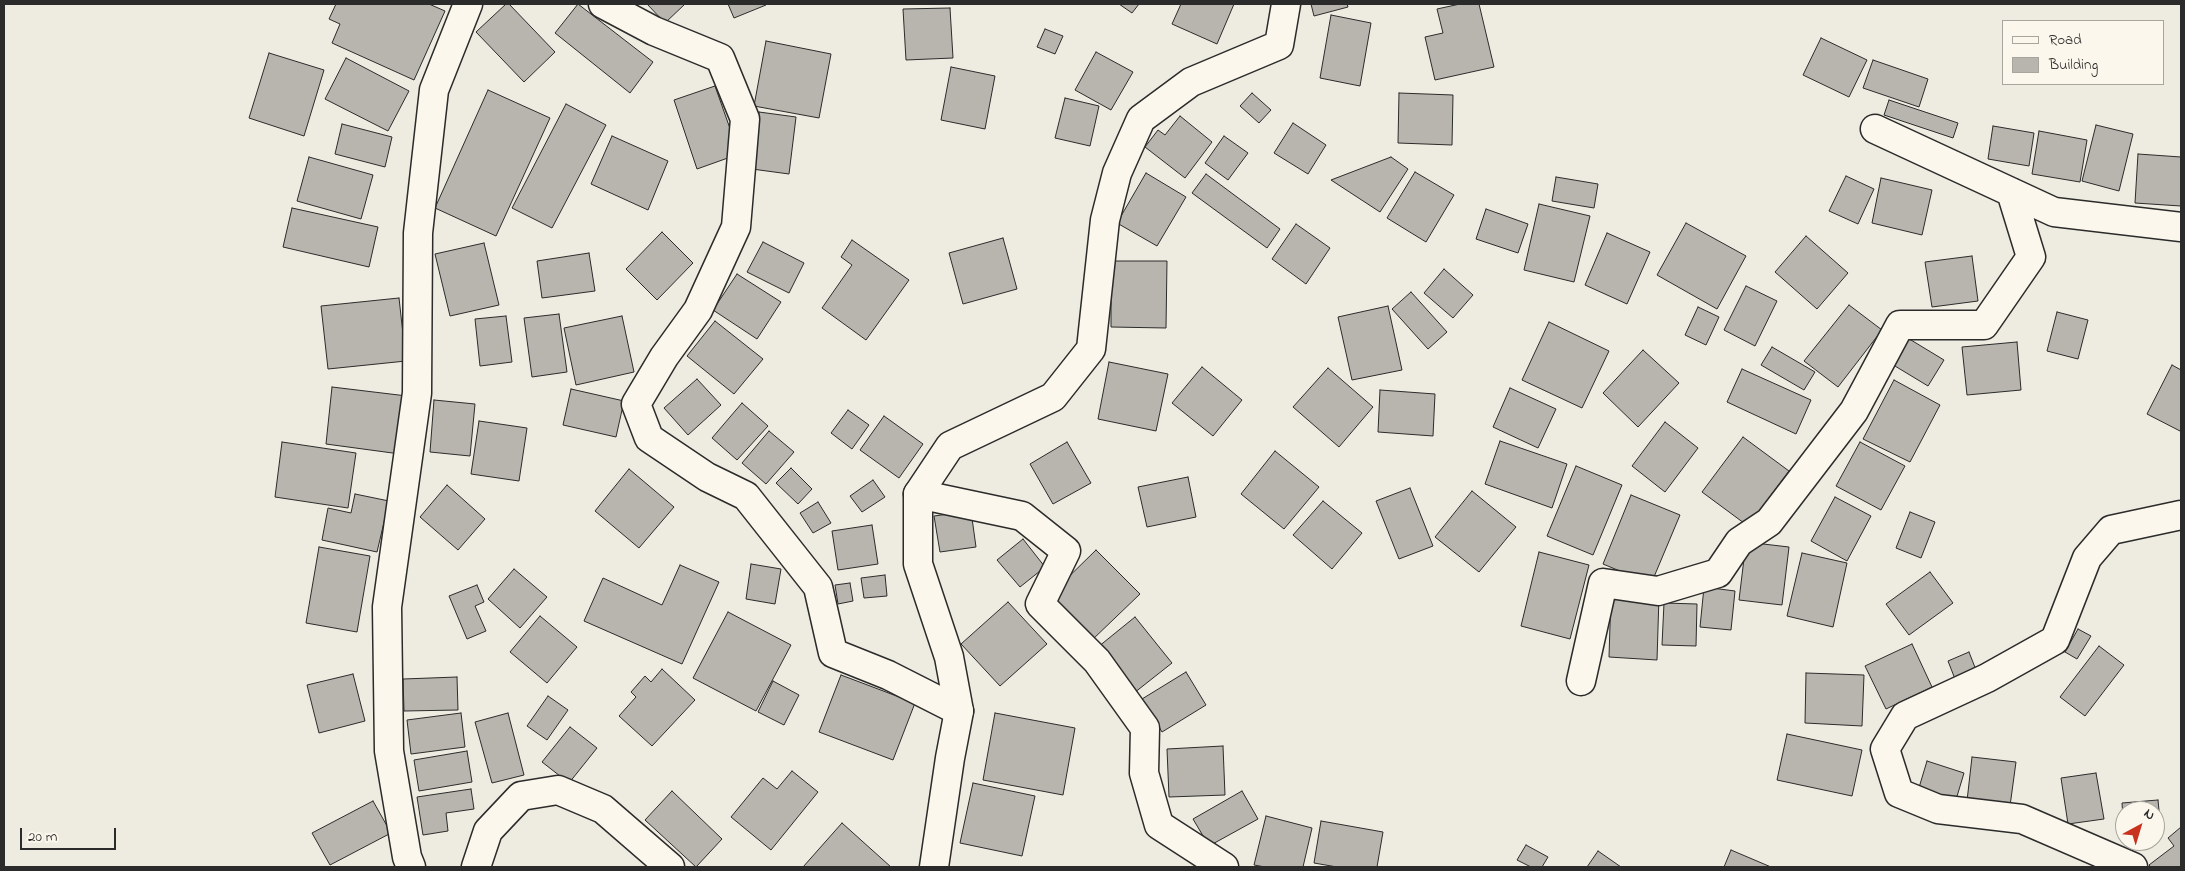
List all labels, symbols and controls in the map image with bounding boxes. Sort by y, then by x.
legend [2002,20,2165,85]
text: Road [2049,29,2082,51]
text: Building [2049,54,2098,76]
north arrow [2115,801,2165,851]
text: N [2139,804,2159,826]
scale bar [22,818,119,850]
text: 20 m [28,826,57,848]

